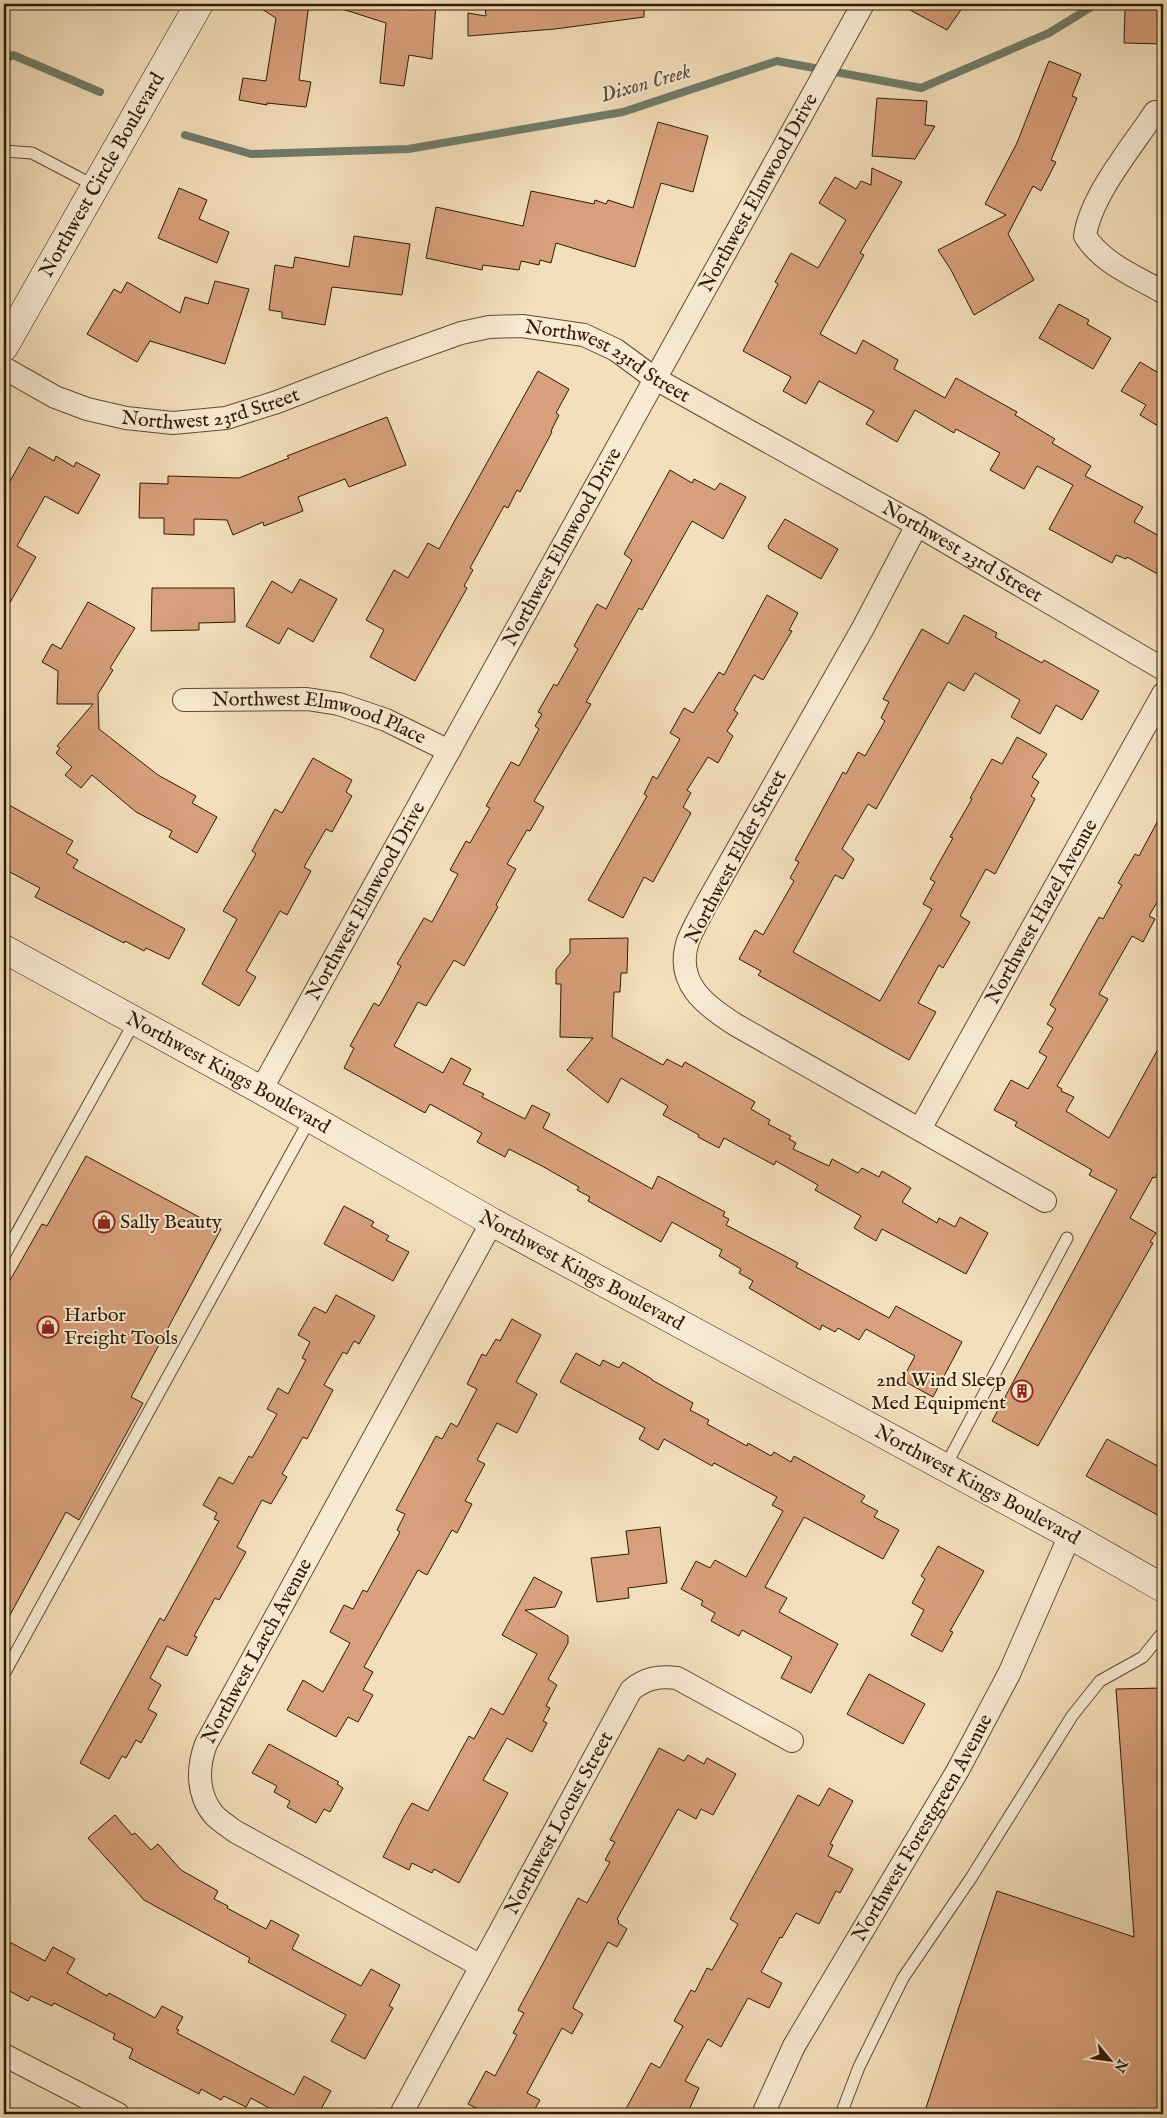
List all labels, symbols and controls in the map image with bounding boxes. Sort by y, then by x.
water label: Dixon Creek [598,58,695,110]
street label: Northwest Circle Boulevard [34,68,170,282]
street label: Northwest Elmwood Drive [693,89,824,296]
street label: Northwest 23rd Street [523,314,695,408]
street label: Northwest 23rd Street [120,382,303,436]
street label: Northwest Elmwood Drive [497,443,627,651]
street label: Northwest 23rd Street [877,495,1047,608]
street label: Northwest Elmwood Place [212,686,430,750]
street label: Northwest Elder Street [680,766,792,948]
street label: Northwest Elmwood Drive [301,797,431,1005]
street label: Northwest Hazel Avenue [980,815,1103,1008]
street label: Northwest Kings Boulevard [122,1006,335,1140]
street label: Northwest Kings Boulevard [474,1205,689,1336]
shop icon: Sally Beauty [92,1210,116,1234]
place label: Sally Beauty [120,1210,222,1235]
place label: Harbor Freight Tools [64,1303,178,1351]
shop icon: Harbor Freight Tools [36,1315,60,1339]
place label: 2nd Wind Sleep Med Equipment [871,1368,1006,1416]
building icon: 2nd Wind Sleep Med Equipment [1010,1379,1034,1403]
street label: Northwest Kings Boulevard [870,1419,1085,1551]
street label: Northwest Larch Avenue [196,1554,318,1748]
street label: Northwest Forestgreen Avenue [846,1710,998,1946]
street label: Northwest Locust Street [499,1727,619,1919]
north arrow [1084,2036,1134,2086]
text: N [1110,2055,1132,2075]

